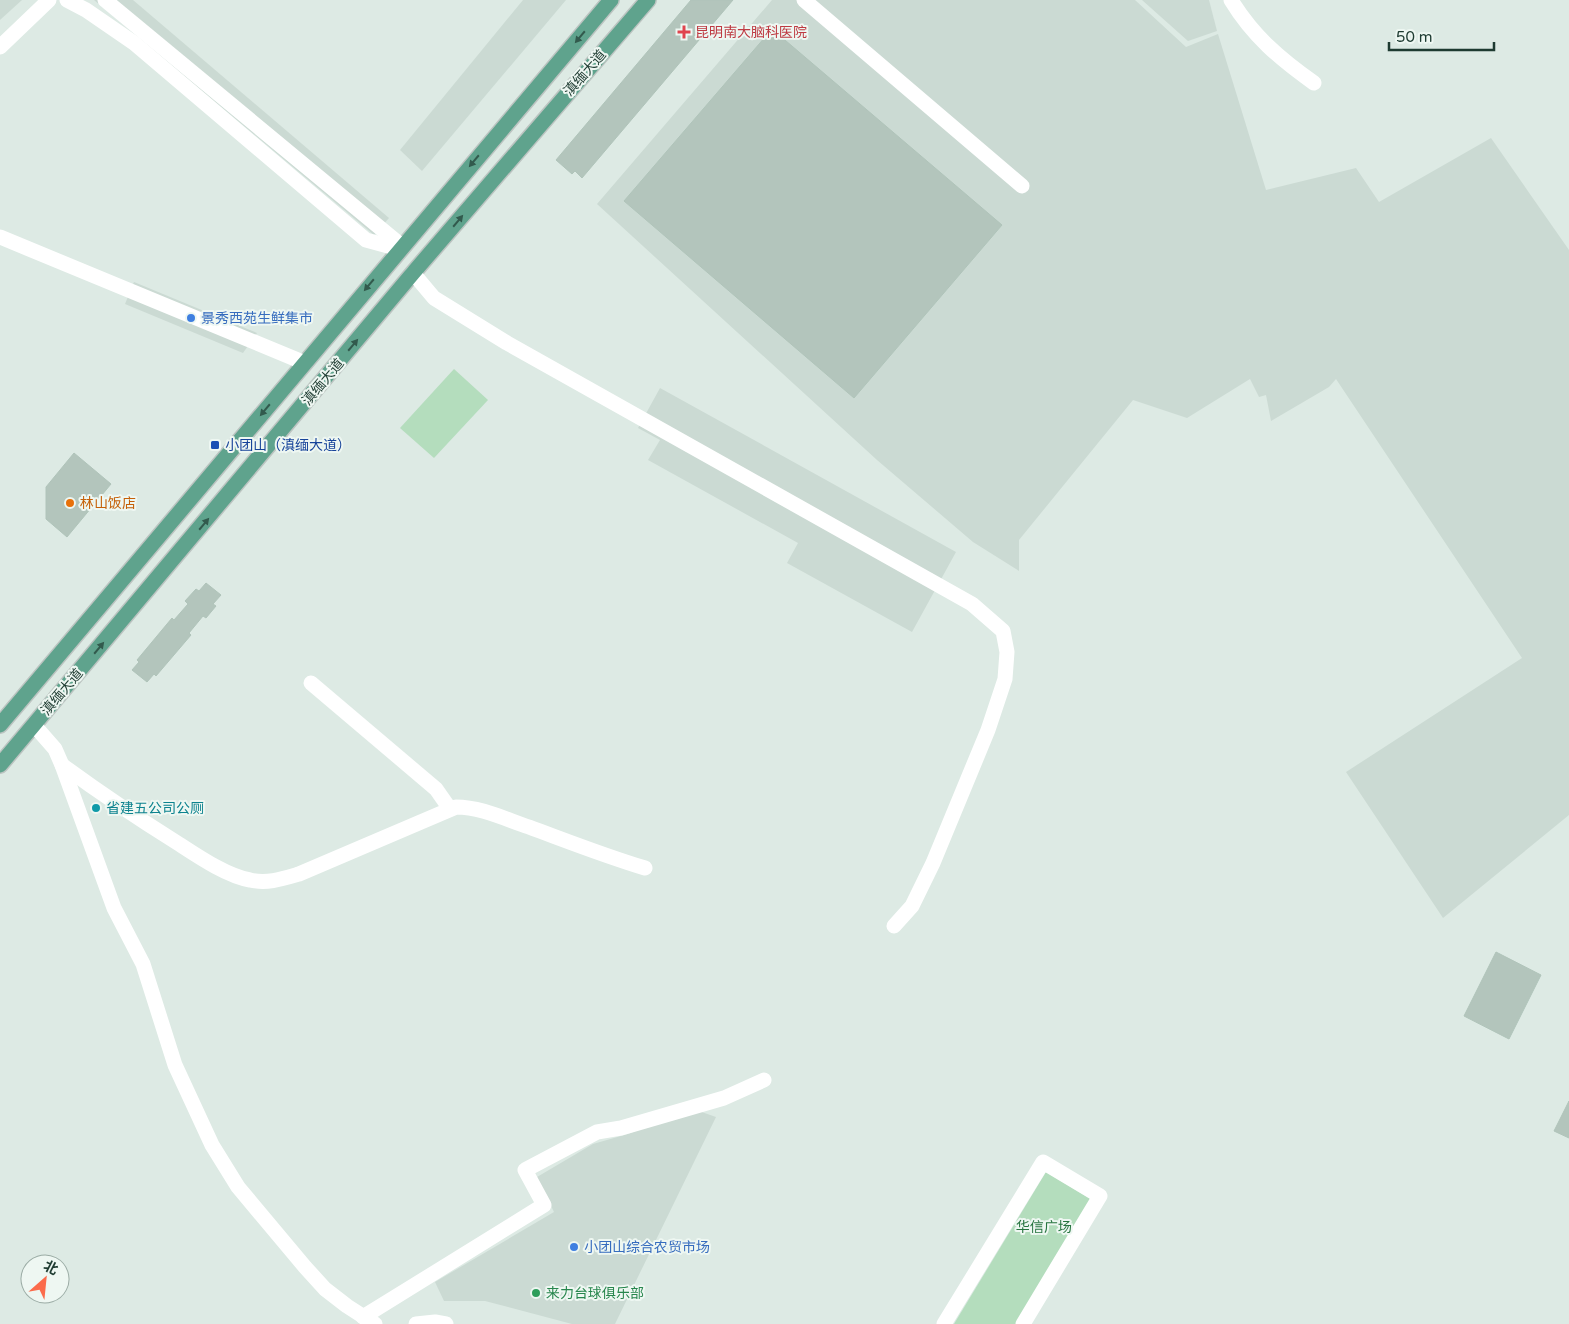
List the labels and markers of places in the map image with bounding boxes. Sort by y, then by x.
place label: 昆明南大脑科医院 [695,24,807,41]
marker: 昆明南大脑科医院 [677,25,691,39]
place label: 景秀西苑生鲜集市 [201,310,313,327]
marker: 景秀西苑生鲜集市 [185,312,197,324]
place label: 小团山（滇缅大道） [225,437,351,454]
marker: 小团山（滇缅大道） [209,439,221,451]
place label: 林山饭店 [80,495,136,512]
marker: 林山饭店 [64,497,76,509]
place label: 省建五公司公厕 [106,800,204,817]
marker: 省建五公司公厕 [90,802,102,814]
place label: 小团山综合农贸市场 [584,1239,710,1256]
marker: 小团山综合农贸市场 [568,1241,580,1253]
place label: 来力台球俱乐部 [546,1285,644,1302]
marker: 来力台球俱乐部 [530,1287,542,1299]

